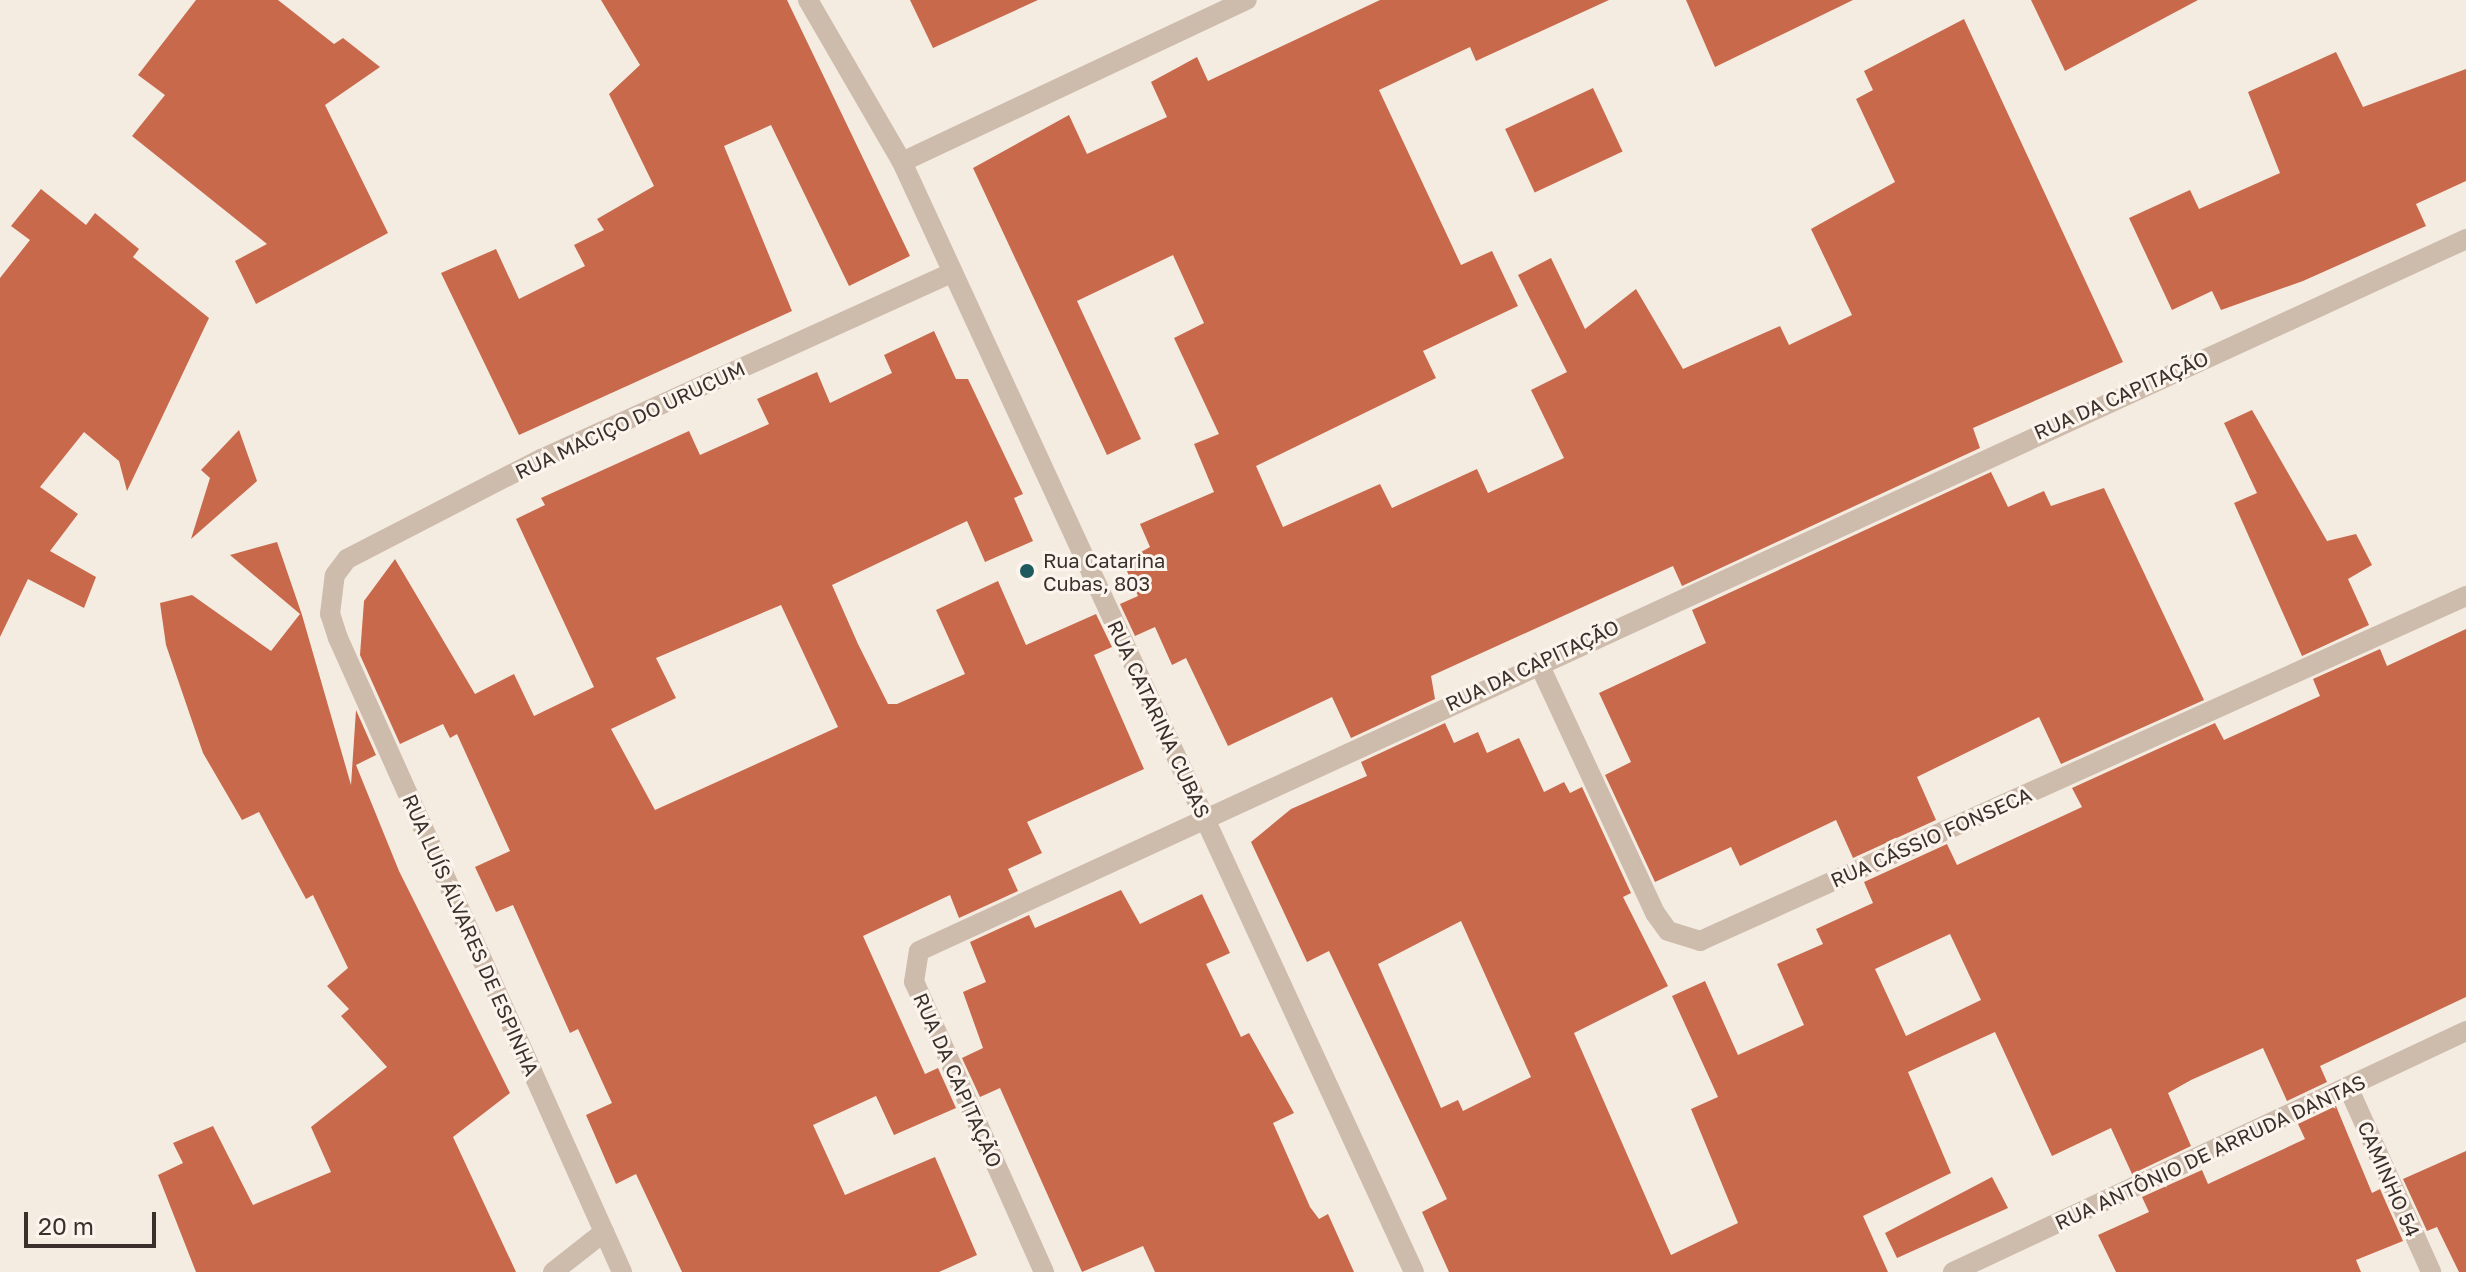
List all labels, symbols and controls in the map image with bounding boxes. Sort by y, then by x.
street label: RUA DA CAPITAÇÃO [2030,346,2212,444]
street label: RUA MACIÇO DO URUCUM [511,356,749,484]
place label: Rua Catarina Cubas, 803 [1043,548,1165,595]
marker: Rua Catarina Cubas, 803 [1018,562,1036,580]
street label: RUA DA CAPITAÇÃO [1441,614,1623,716]
street label: RUA CATARINA CUBAS [1103,616,1215,822]
street label: RUA CÁSSIO FONSECA [1827,782,2035,892]
street label: RUA LUÍS ÁLVARES DE ESPINHA [398,790,544,1080]
street label: RUA DA CAPITAÇÃO [909,989,1007,1171]
street label: RUA ANTÔNIO DE ARRUDA DANTAS [2051,1069,2369,1235]
street label: CAMINHO 54 [2353,1117,2425,1241]
scale bar [28,1196,160,1246]
text: 20 m [38,1211,94,1240]

